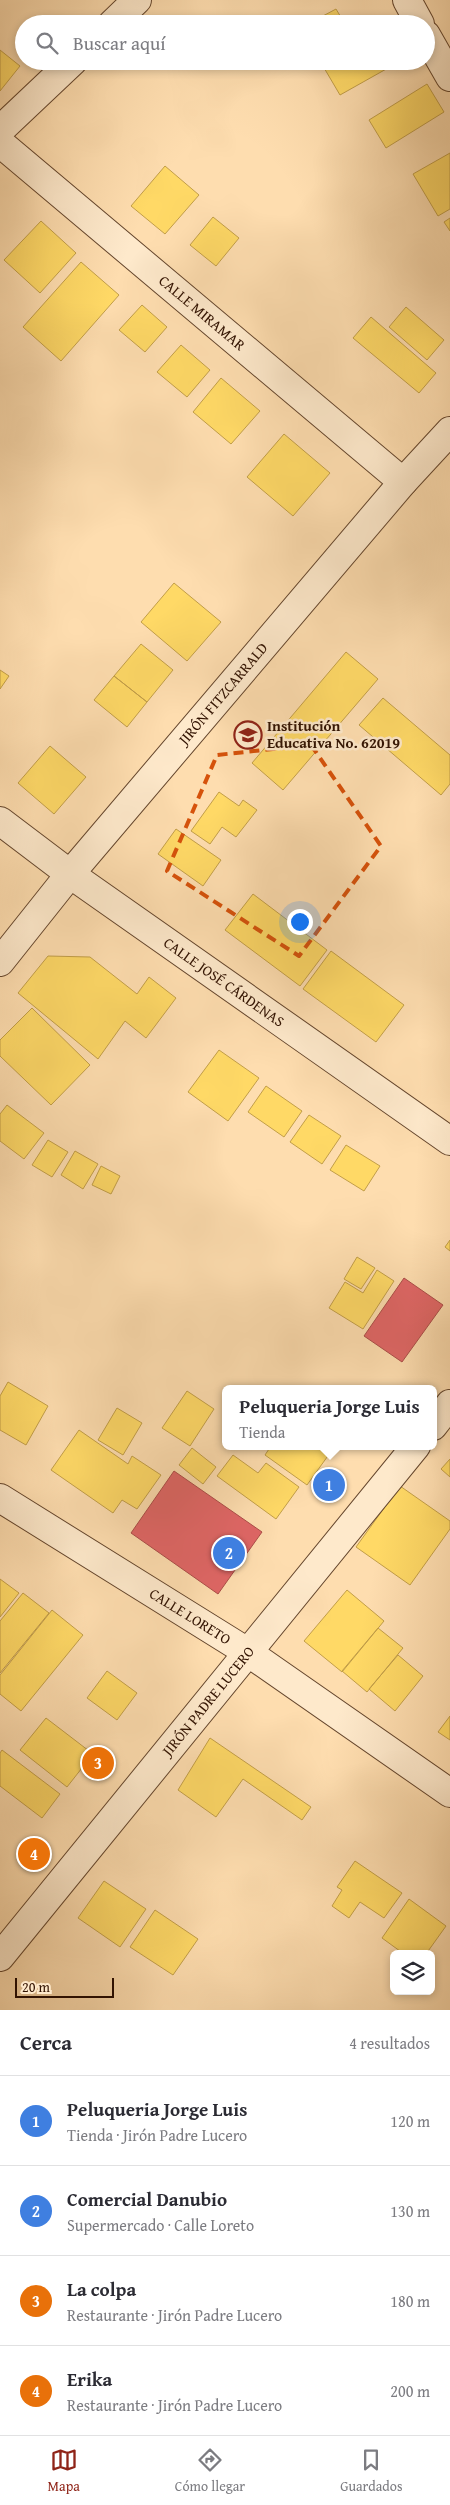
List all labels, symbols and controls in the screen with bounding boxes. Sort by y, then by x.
search box [15,15,435,70]
icon: search [33,29,61,57]
text: Buscar aquí [73,29,166,57]
street label: CALLE MIRAMAR [155,270,250,355]
street label: JIRÓN FITZCARRALD [172,638,272,751]
place label: Institución Educativa No. 62019 [267,715,400,753]
school or university icon: Institución Educativa No. 62019 [233,720,263,750]
your location [287,909,313,935]
street label: CALLE JOSÉ CÁRDENAS [160,932,289,1032]
popup [222,1385,437,1450]
text: Peluqueria Jorge Luis [239,1392,420,1420]
text: Tienda [239,1420,285,1444]
pin: 1 [313,1466,345,1504]
pin: 2 [213,1534,245,1572]
street label: CALLE LORETO [146,1583,235,1649]
street label: JIRÓN PADRE LUCERO [156,1641,259,1762]
pin: 3 [82,1744,114,1782]
pin: 4 [18,1835,50,1873]
map controls [390,1950,435,1995]
button: layers [390,1950,435,1995]
scale bar [15,1975,114,1998]
text: 20 m [22,1977,50,1997]
text: Cerca [20,2027,72,2058]
text: 4 resultados [349,2031,430,2055]
text: Peluqueria Jorge Luis [67,2095,247,2123]
text: 1 [32,2109,40,2133]
text: 120 m [390,2109,430,2133]
text: Tienda · Jirón Padre Lucero [67,2123,247,2147]
text: Comercial Danubio [67,2185,227,2213]
text: 2 [32,2199,40,2223]
text: 130 m [390,2199,430,2223]
text: Supermercado · Calle Loreto [67,2213,254,2237]
text: La colpa [67,2275,136,2303]
text: 3 [32,2289,40,2313]
text: 180 m [390,2289,430,2313]
text: Restaurante · Jirón Padre Lucero [67,2303,282,2327]
text: Erika [67,2365,112,2393]
text: 4 [32,2379,40,2403]
text: 200 m [390,2379,430,2403]
text: Restaurante · Jirón Padre Lucero [67,2393,282,2417]
tab: Mapa [48,2446,80,2496]
tab: Cómo llegar [175,2446,245,2496]
tab: Guardados [340,2446,402,2496]

